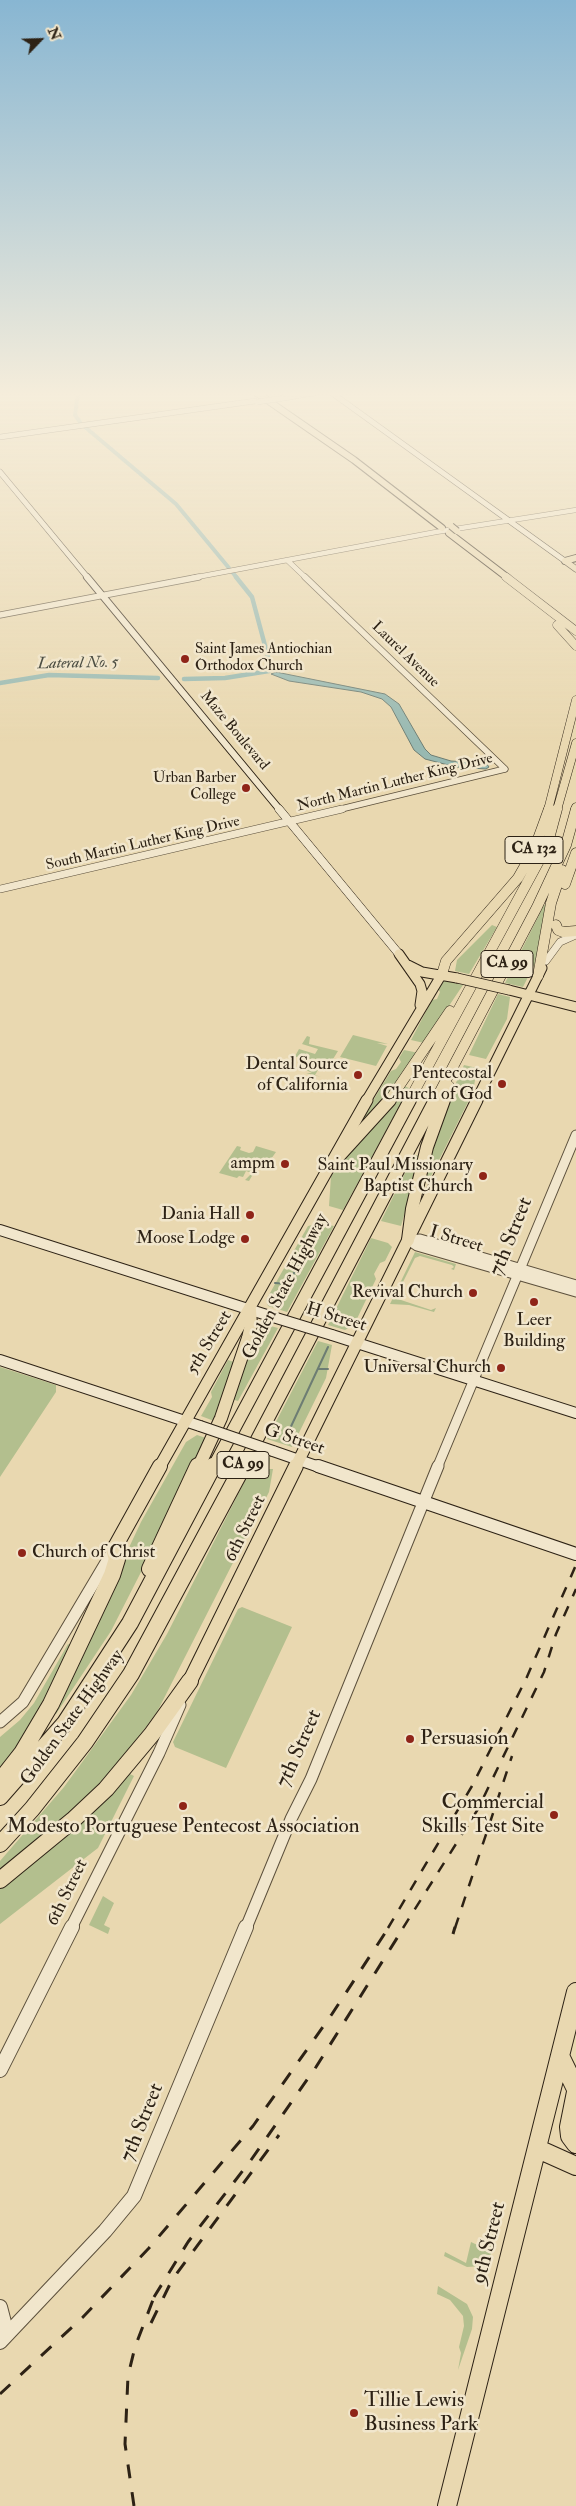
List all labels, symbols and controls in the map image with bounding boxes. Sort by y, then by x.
north arrow [15,15,65,65]
text: N [44,25,64,43]
street label: Laurel Avenue [367,618,443,692]
place label: Saint James Antiochian Orthodox Church [195,641,332,676]
marker: Saint James Antiochian Orthodox Church [179,653,191,665]
water label: Lateral No. 5 [37,654,119,674]
street label: Maze Boulevard [196,688,272,774]
street label: North Martin Luther King Drive [295,750,495,816]
place label: Urban Barber College [153,770,236,805]
marker: Urban Barber College [240,782,252,794]
street label: South Martin Luther King Drive [44,813,242,875]
road number: CA 132 [505,836,563,864]
road number: CA 99 [481,951,533,978]
place label: Dental Source of California [246,1054,348,1096]
place label: Pentecostal Church of God [382,1063,492,1106]
marker: Dental Source of California [352,1069,364,1081]
marker: Pentecostal Church of God [496,1078,508,1090]
place label: ampm [231,1153,275,1175]
place label: Saint Paul Missionary Baptist Church [318,1155,473,1198]
marker: ampm [279,1158,291,1170]
marker: Saint Paul Missionary Baptist Church [477,1170,489,1182]
street label: 7th Street [485,1194,539,1280]
place label: Dania Hall [161,1204,240,1226]
marker: Dania Hall [244,1209,256,1221]
street label: Golden State Highway [238,1210,334,1364]
street label: I Street [427,1222,485,1258]
place label: Moose Lodge [136,1228,235,1250]
marker: Moose Lodge [239,1233,251,1245]
place label: Revival Church [352,1282,463,1304]
marker: Revival Church [467,1287,479,1299]
marker: Leer Building [528,1296,540,1308]
street label: H Street [303,1299,369,1337]
street label: 5th Street [183,1307,237,1379]
place label: Leer Building [503,1310,565,1352]
place label: Universal Church [363,1357,491,1379]
marker: Universal Church [495,1362,507,1374]
street label: G Street [261,1420,327,1460]
road number: CA 99 [217,1452,269,1478]
street label: 6th Street [221,1492,271,1566]
place label: Church of Christ [32,1542,155,1564]
marker: Church of Christ [16,1547,28,1559]
street label: Golden State Highway [17,1646,129,1790]
street label: 7th Street [272,1706,328,1792]
place label: Persuasion [420,1726,509,1752]
marker: Persuasion [404,1733,416,1745]
place label: Commercial Skills Test Site [422,1790,544,1840]
marker: Modesto Portuguese Pentecost Association [177,1800,189,1812]
marker: Commercial Skills Test Site [548,1809,560,1821]
place label: Modesto Portuguese Pentecost Association [7,1814,359,1840]
street label: 6th Street [43,1856,93,1930]
street label: 7th Street [116,2080,170,2166]
street label: 9th Street [468,2199,512,2287]
place label: Tillie Lewis Business Park [364,2388,478,2438]
marker: Tillie Lewis Business Park [348,2407,360,2419]

